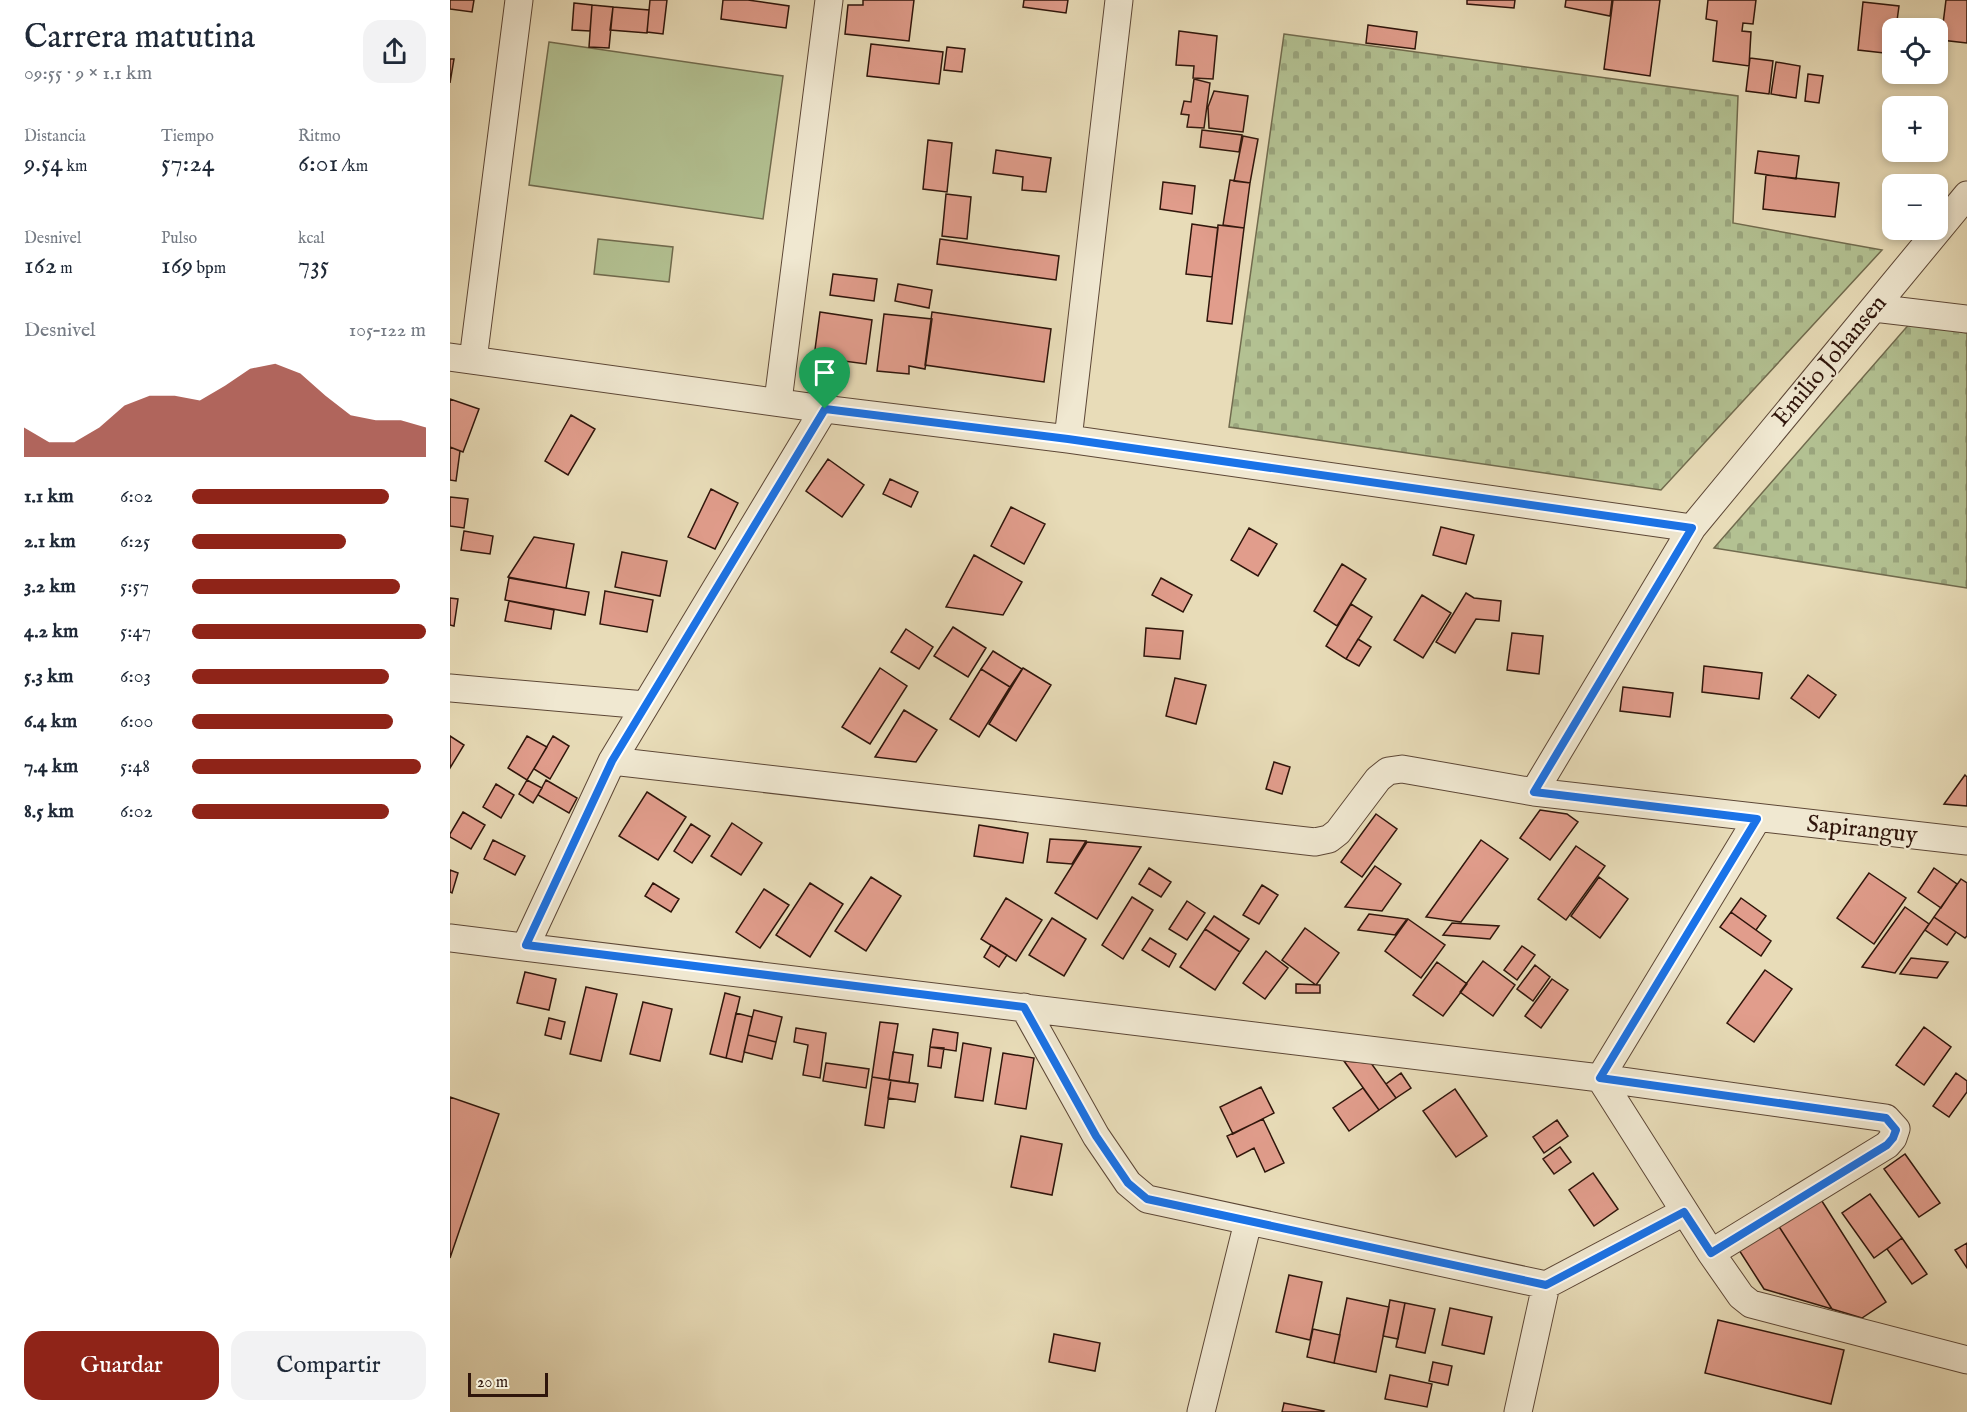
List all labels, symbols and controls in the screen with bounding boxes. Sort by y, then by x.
text: Carrera matutina [24,17,255,59]
map controls [1882,18,1948,240]
button: locate [1882,18,1948,84]
button: share [363,20,426,83]
text: 09:55 · 9 × 1.1 km [24,61,152,86]
button: + [1882,96,1948,162]
text: Distancia [24,127,86,147]
text: Tiempo [161,127,214,147]
text: Ritmo [298,127,341,147]
text: 9.54 [24,147,63,180]
text: 57:24 [161,147,214,180]
text: 6:01 [298,147,338,180]
text: km [63,157,87,177]
text: /km [338,157,368,177]
button: − [1882,174,1948,240]
text: Desnivel [24,229,81,249]
text: Pulso [161,229,197,249]
text: kcal [298,229,325,249]
text: 162 [24,249,57,282]
text: 169 [161,249,193,282]
text: 735 [298,249,329,282]
text: m [57,259,73,279]
text: bpm [193,259,226,279]
street label: Emilio Johansen [1766,289,1894,433]
text: Desnivel [24,318,96,343]
text: 105–122 m [349,318,426,343]
pin [799,347,850,409]
icon: arrive [808,356,841,389]
text: 1.1 km [24,484,74,509]
text: 6:02 [120,484,153,509]
text: 2.1 km [24,529,76,554]
text: 6:25 [120,529,150,554]
text: 3.2 km [24,574,76,599]
text: 5:57 [120,574,149,599]
text: 4.2 km [24,619,78,644]
text: 5:47 [120,619,151,644]
text: 5.3 km [24,664,74,689]
text: 6:03 [120,664,151,689]
text: 6.4 km [24,709,77,734]
text: 6:00 [120,709,153,734]
text: 7.4 km [24,754,78,779]
text: 5:48 [120,754,150,779]
text: 8.5 km [24,799,74,824]
text: 6:02 [120,799,153,824]
street label: Sapiranguy [1805,809,1919,851]
button: Guardar [24,1331,219,1400]
button: Compartir [231,1331,426,1400]
scale bar [468,1370,548,1398]
text: 20 m [477,1373,508,1393]

